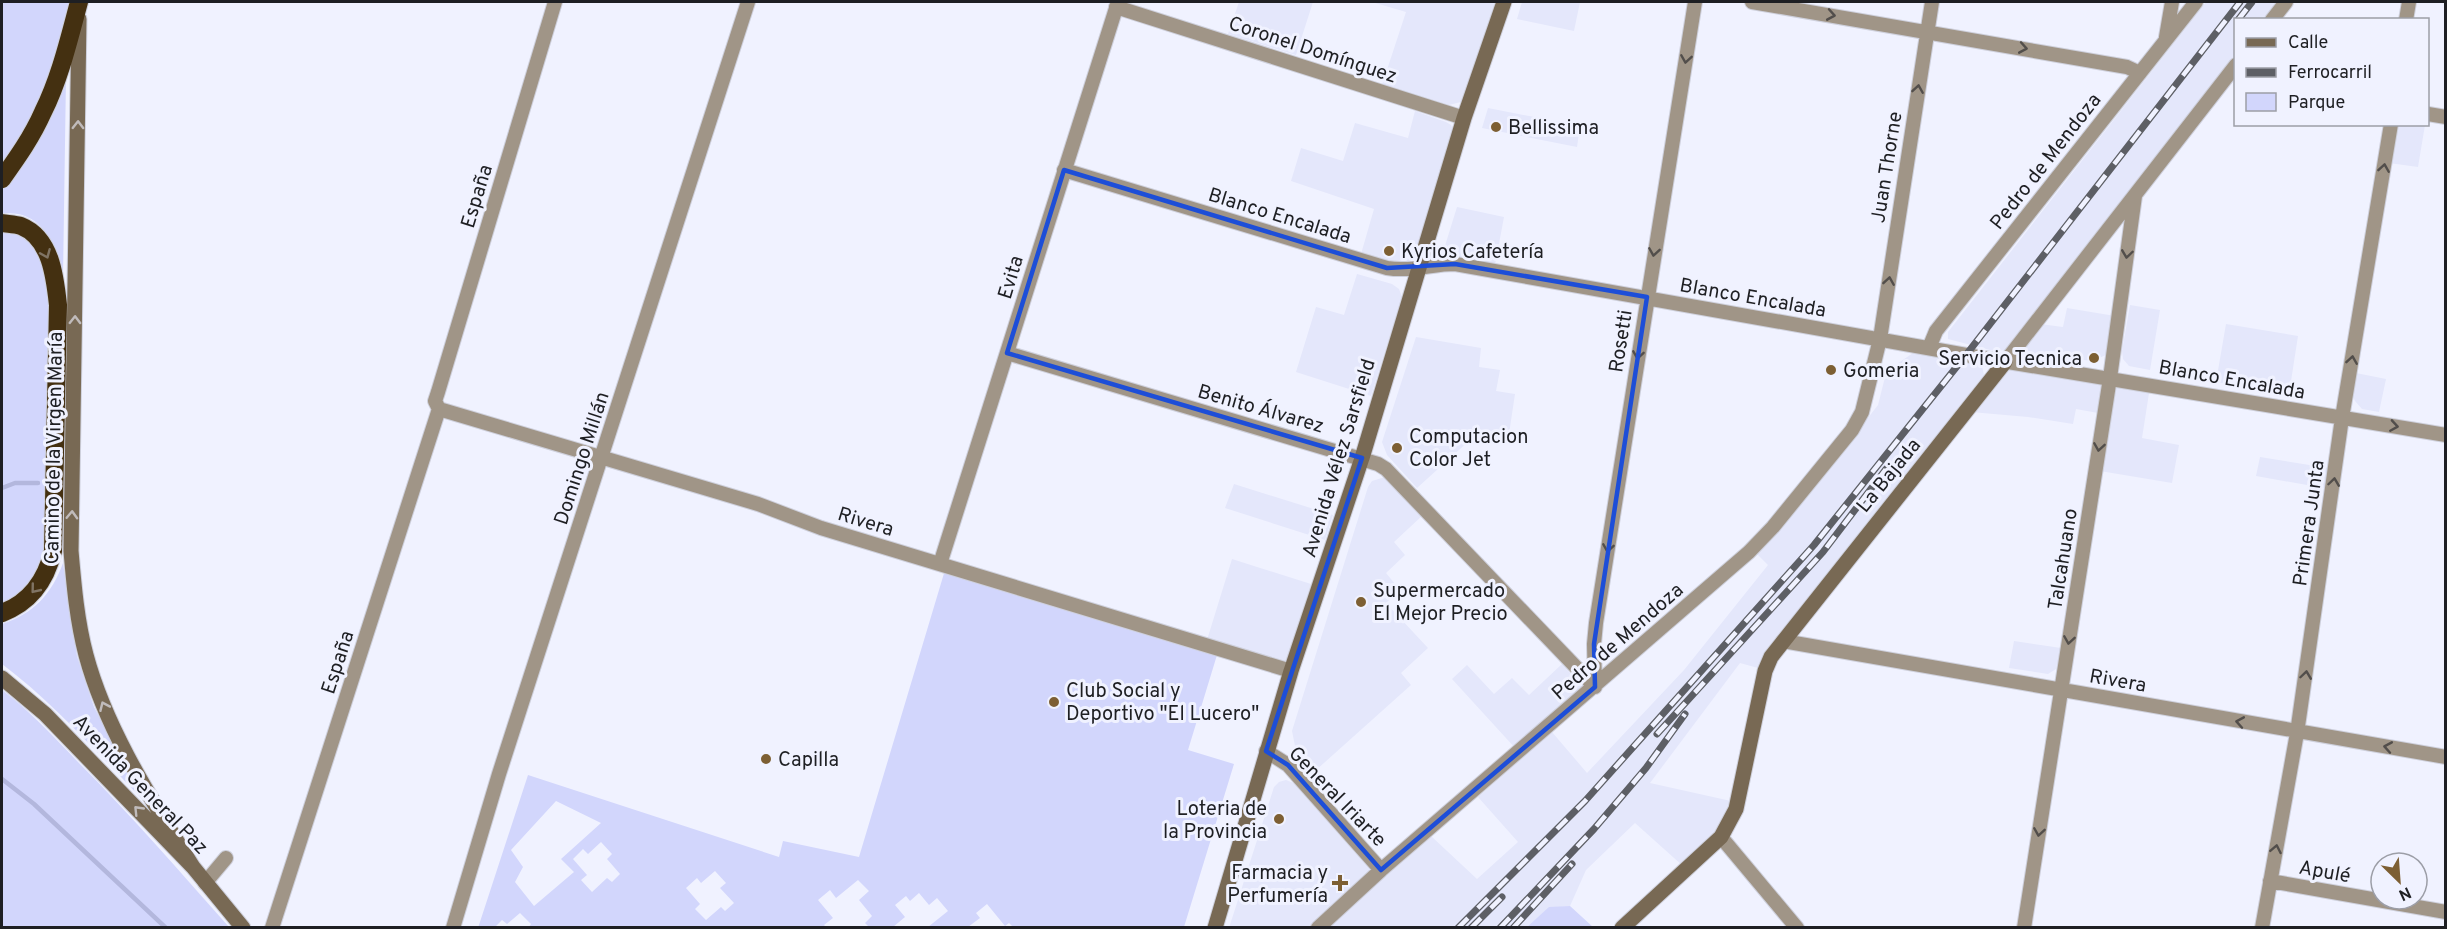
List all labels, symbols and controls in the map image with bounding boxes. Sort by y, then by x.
one-way arrow [1826,8,1835,20]
street label: Coronel Domínguez [1225,11,1400,90]
legend [2234,18,2429,126]
text: Calle [2288,32,2328,55]
one-way arrow [2017,41,2027,54]
one-way arrow [1680,54,1693,64]
text: Ferrocarril [2288,62,2372,85]
one-way arrow [1912,84,1924,93]
street label: Pedro de Mendoza [1985,89,2108,236]
text: Parque [2288,92,2345,115]
street label: Juan Thorne [1866,110,1910,225]
place label: Bellissima [1508,116,1599,142]
marker: Bellissima [1489,120,1503,134]
one-way arrow [71,121,84,130]
street label: España [456,162,500,232]
one-way arrow [2377,163,2389,172]
street label: Blanco Encalada [1205,183,1354,251]
place label: Kyrios Cafetería [1401,240,1544,266]
marker: Kyrios Cafetería [1382,244,1396,258]
one-way arrow [1648,246,1661,256]
one-way arrow [39,247,51,258]
one-way arrow [2121,249,2134,258]
street label: Evita [993,253,1031,302]
street label: Blanco Encalada [1677,273,1828,325]
one-way arrow [1882,277,1894,286]
street label: Rosetti [1604,308,1640,374]
one-way arrow [69,316,82,325]
street label: Camino de la Virgen María [40,332,70,565]
place label: Servicio Tecnica [1938,347,2082,373]
one-way arrow [1632,351,1644,360]
marker: Servicio Tecnica [2087,351,2101,365]
street label: Blanco Encalada [2156,355,2307,407]
street label: Avenida Vélez Sarsfield [1297,356,1383,561]
one-way arrow [2345,356,2357,365]
place label: Gomeria [1843,359,1919,385]
marker: Gomeria [1824,363,1838,377]
street label: Benito Álvarez [1194,378,1327,440]
street label: Domingo Millán [549,389,617,529]
one-way arrow [2389,420,2399,432]
place label: Computacion Color Jet [1409,425,1528,474]
street label: La Bajada [1852,434,1927,519]
marker: Computacion Color Jet [1390,441,1404,455]
one-way arrow [2094,442,2106,451]
street label: Primera Junta [2288,458,2332,588]
one-way arrow [2327,477,2339,486]
street label: Rivera [834,502,897,544]
street label: Talcahuano [2043,507,2085,612]
one-way arrow [66,511,79,520]
one-way arrow [1602,543,1614,553]
street label: Pedro de Mendoza [1547,578,1690,707]
place label: Supermercado El Mejor Precio [1373,579,1508,628]
one-way arrow [32,582,43,593]
marker: Supermercado El Mejor Precio [1354,595,1368,609]
street label: España [316,628,361,698]
one-way arrow [2064,635,2076,644]
street label: Rivera [2087,664,2148,700]
one-way arrow [2299,670,2311,679]
place label: Club Social y Deportivo "El Lucero" [1066,679,1259,728]
marker: Club Social y Deportivo "El Lucero" [1047,695,1061,709]
one-way arrow [99,701,111,712]
street label: Avenida General Paz [66,710,213,861]
one-way arrow [2235,716,2245,729]
street label: General Iriarte [1282,741,1391,853]
one-way arrow [2383,741,2393,754]
place label: Capilla [778,748,839,774]
marker: Capilla [759,752,773,766]
place label: Loteria de la Provincia [1163,797,1267,846]
one-way arrow [134,806,145,817]
marker: Loteria de la Provincia [1272,812,1286,826]
one-way arrow [2034,828,2046,837]
one-way arrow [2269,844,2282,854]
north arrow [2369,851,2429,911]
street label: Apulé [2297,856,2353,890]
place label: Farmacia y Perfumería [1227,861,1328,910]
marker: Farmacia y Perfumería [1333,876,1347,890]
text: N [2395,881,2414,904]

